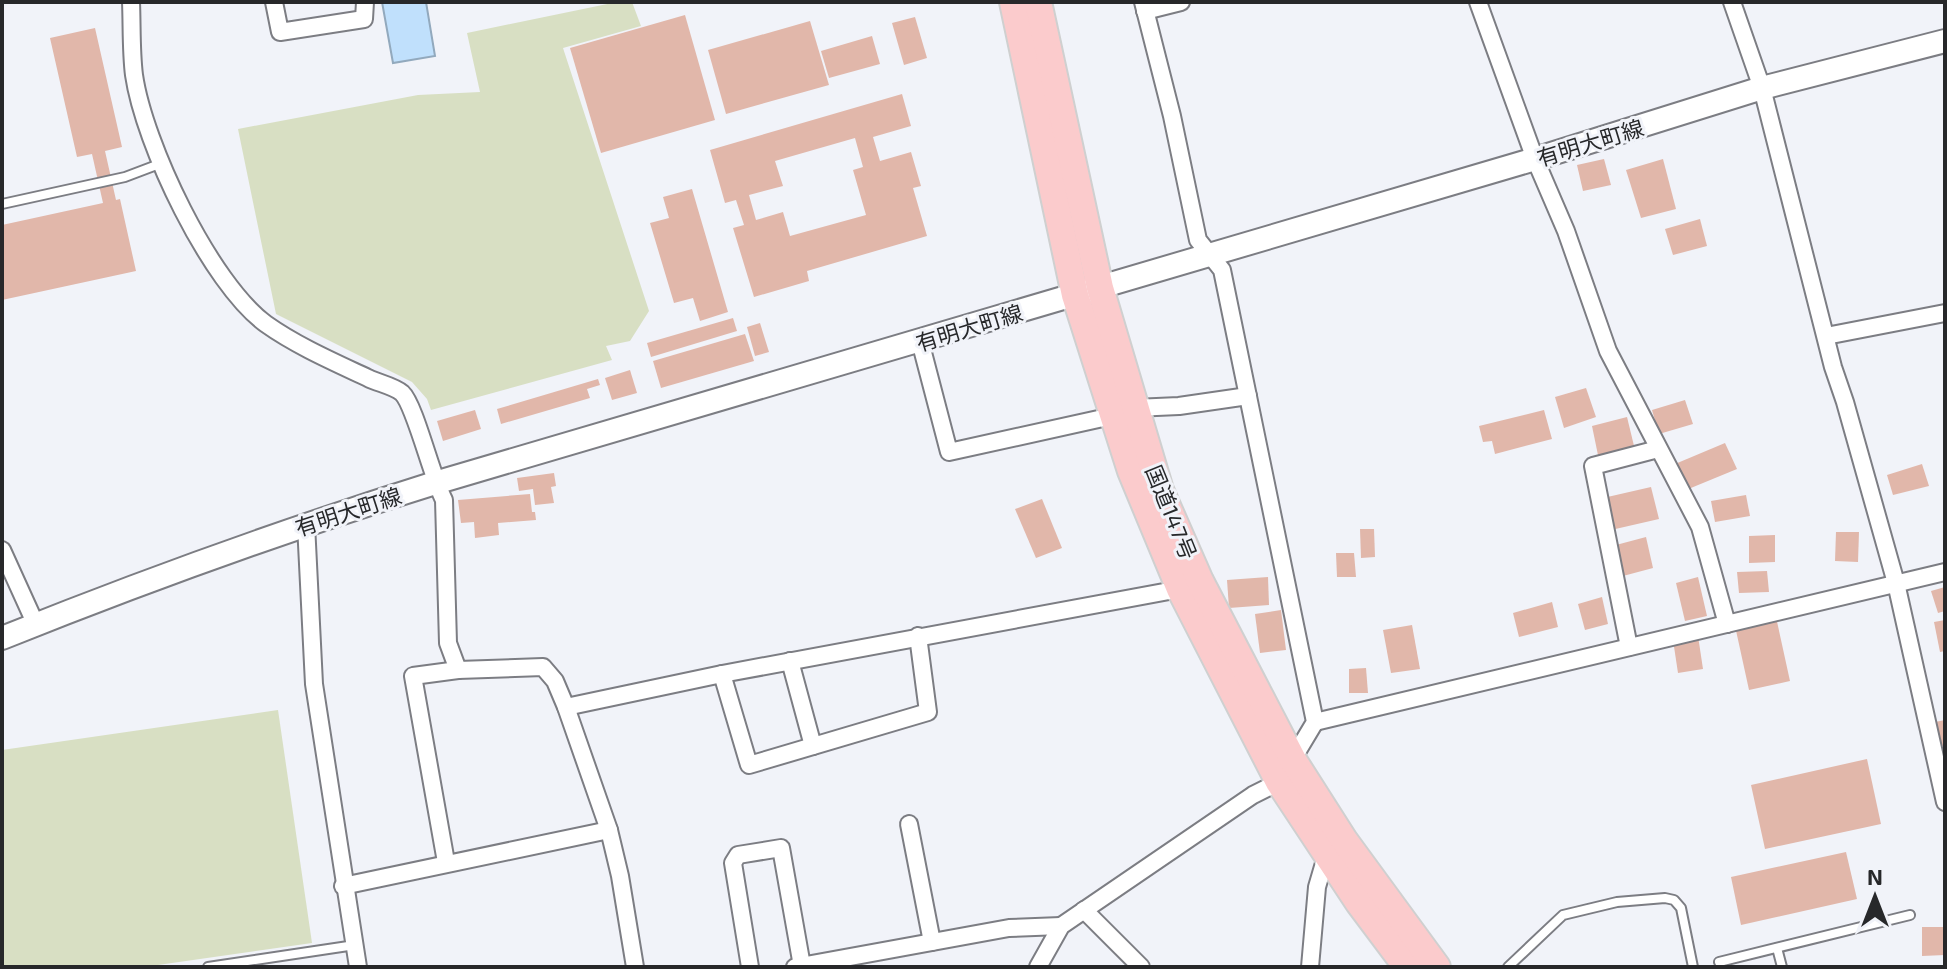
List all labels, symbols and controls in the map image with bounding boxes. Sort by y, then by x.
street label: 有明大町線 [1534,113,1646,171]
street label: 有明大町線 [913,298,1025,356]
street label: 国道147号 [1141,461,1203,563]
street label: 有明大町線 [292,482,404,540]
north arrow [1835,857,1915,937]
text: N [1867,863,1883,889]

